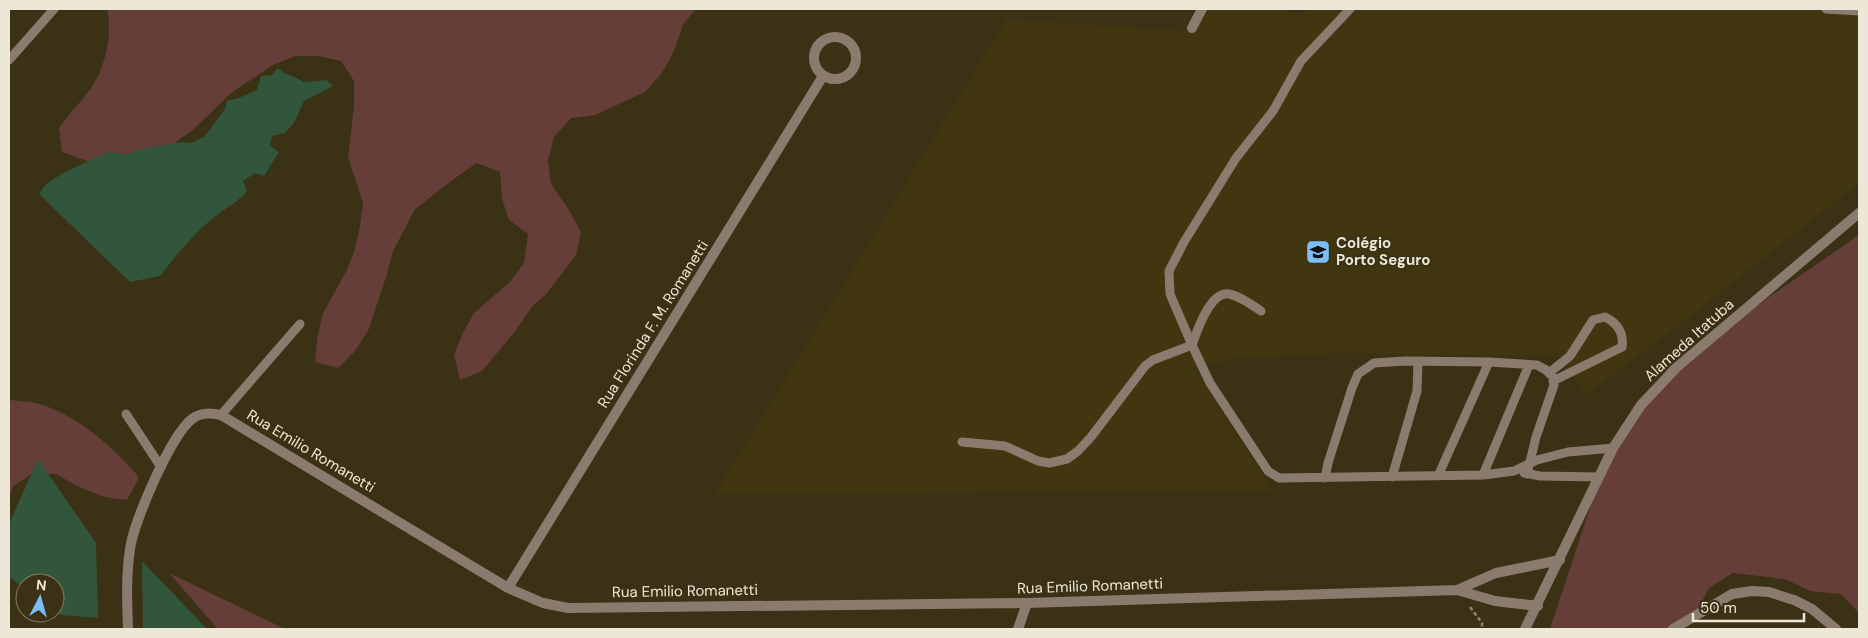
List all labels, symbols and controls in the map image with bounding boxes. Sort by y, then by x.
place label: Colégio Porto Seguro [1336,233,1430,270]
street label: Rua Florinda F. M. Romanetti [593,236,713,412]
school or university icon: Colégio Porto Seguro [1305,239,1331,265]
street label: Alameda Itatuba [1640,294,1738,386]
street label: Rua Emilio Romanetti [243,405,379,497]
north arrow [15,573,65,623]
street label: Rua Emilio Romanetti [1017,573,1163,599]
text: N [35,576,47,595]
street label: Rua Emilio Romanetti [612,580,758,602]
scale bar [1693,590,1804,622]
text: 50 m [1700,598,1737,618]

